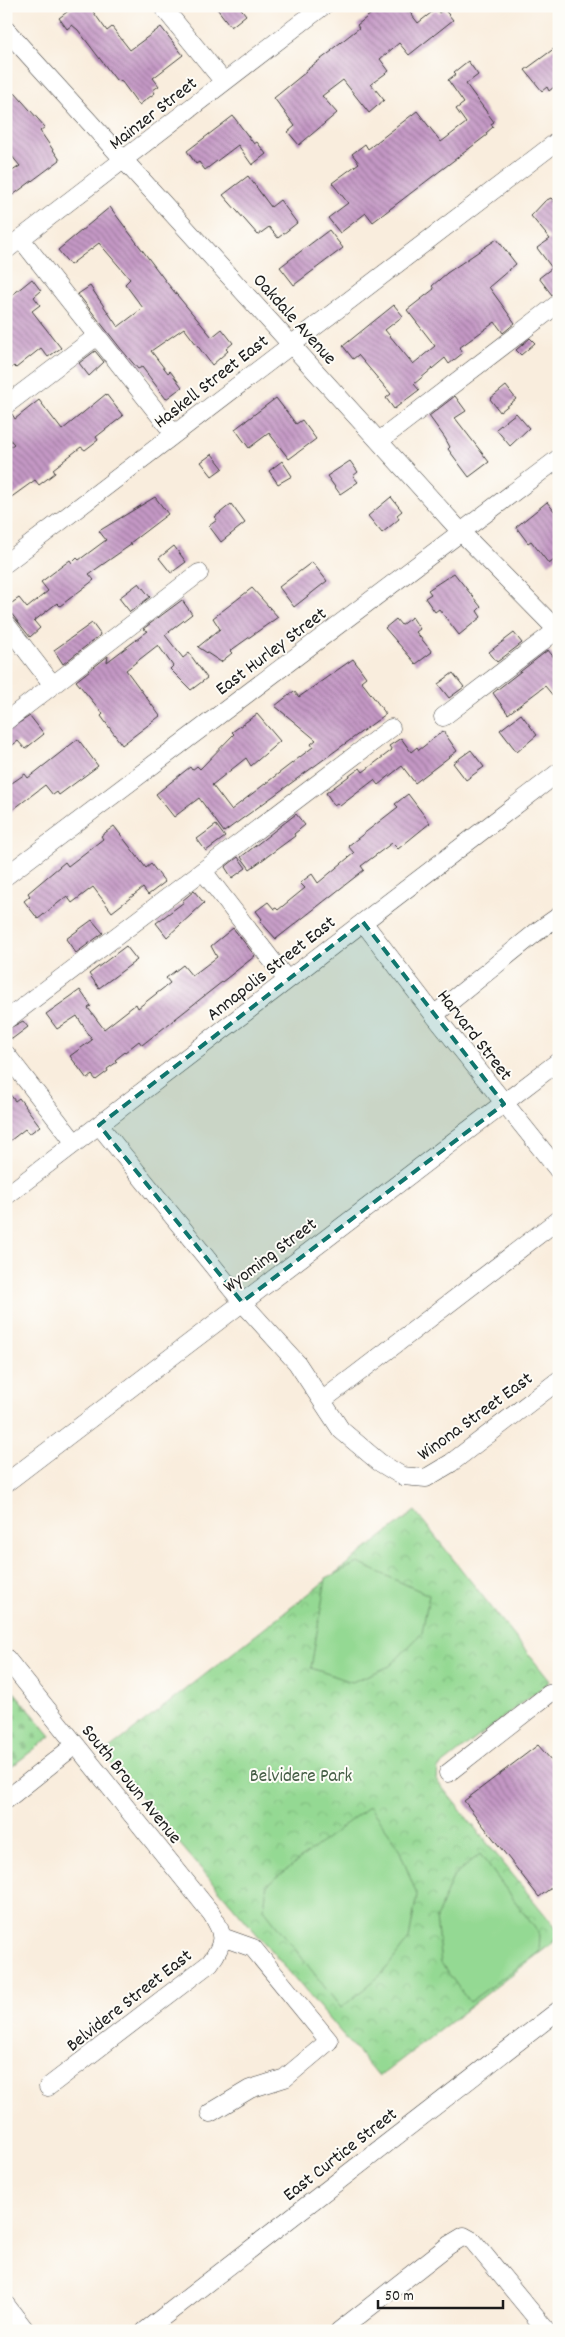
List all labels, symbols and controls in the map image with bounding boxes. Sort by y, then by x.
street label: Mainzer Street [104,72,204,158]
street label: Oakdale Avenue [245,269,342,372]
street label: Haskell Street East [149,329,275,436]
street label: East Hurley Street [211,602,333,704]
street label: Annapolis Street East [202,911,343,1029]
street label: Harvard Street [429,985,517,1087]
street label: Wyoming Street [219,1213,324,1301]
street label: Winona Street East [413,1367,539,1469]
street label: South Brown Avenue [74,1720,187,1851]
park label: Belvidere Park [250,1764,353,1791]
street label: Belvidere Street East [61,1944,199,2060]
street label: East Curtice Street [278,2102,404,2209]
scale bar [378,2277,502,2309]
text: 50 m [385,2286,414,2308]

